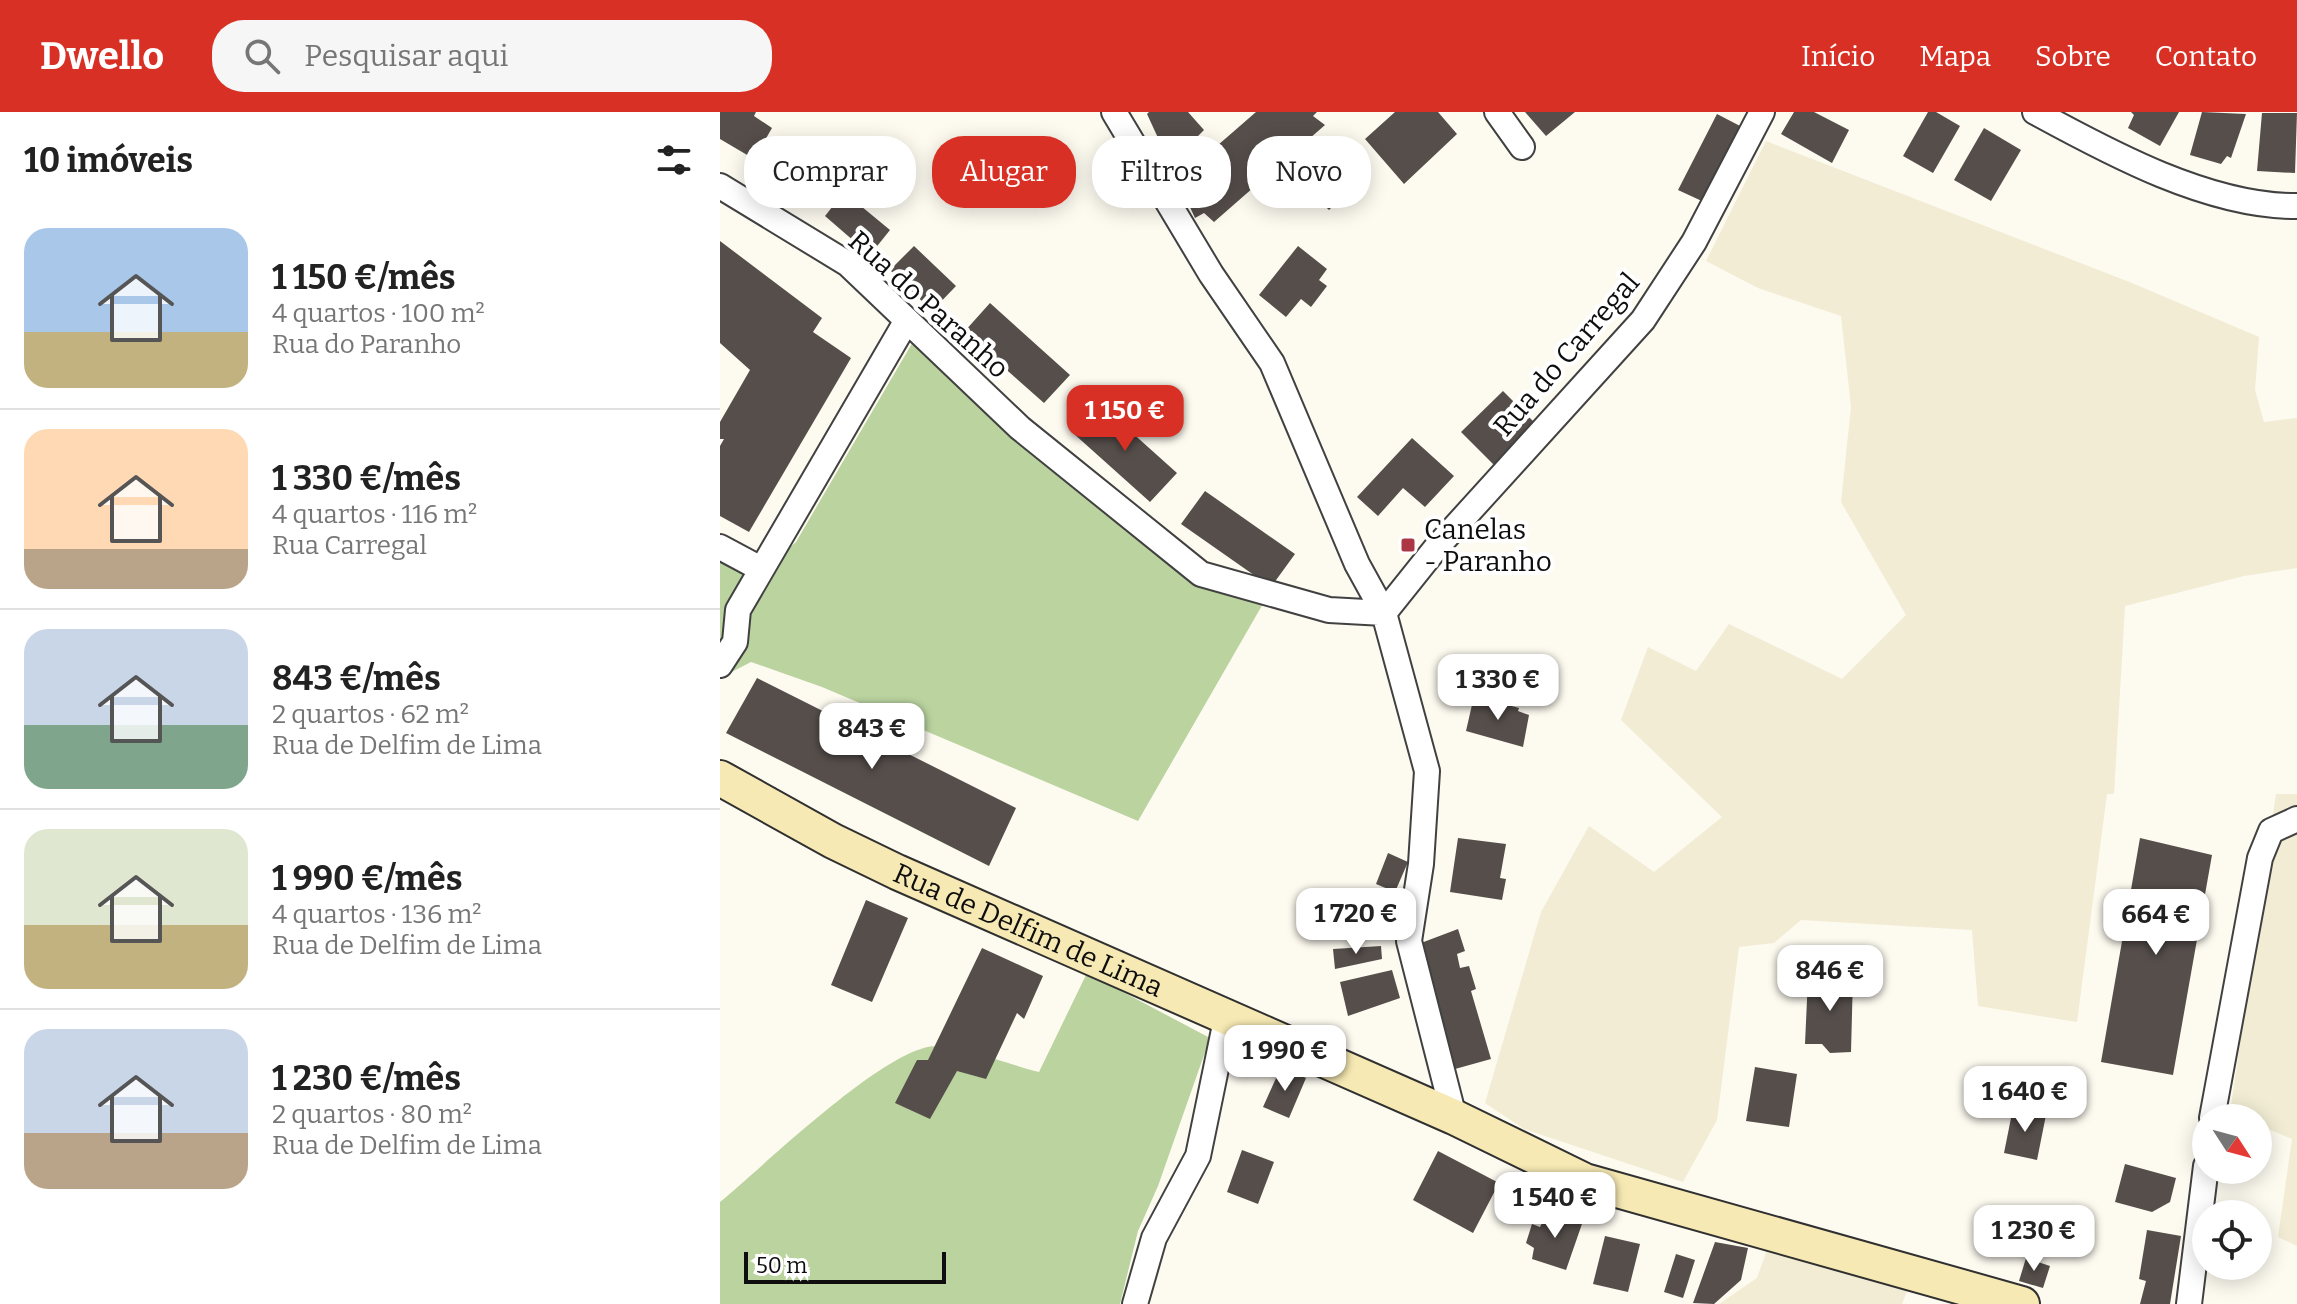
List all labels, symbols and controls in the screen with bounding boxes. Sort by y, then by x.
search box [212,20,772,92]
text: Dwello [40,33,164,79]
icon: search [240,34,284,78]
text: Pesquisar aqui [304,38,509,74]
text: Início [1801,40,1875,73]
text: Mapa [1919,40,1991,73]
text: Sobre [2035,40,2111,73]
text: Contato [2155,40,2257,73]
chip: Comprar [744,136,916,208]
chip: Alugar [932,136,1076,208]
chip: Filtros [1092,136,1231,208]
chip: Novo [1247,136,1371,208]
icon: filters [652,138,696,182]
text: 10 imóveis [24,140,193,181]
street label: Rua do Paranho [842,224,1015,385]
text: 1 150 €/mês [272,257,456,298]
icon: home [88,260,184,356]
street label: Rua do Carregal [1487,266,1646,443]
text: 4 quartos · 100 m² [272,298,485,329]
text: Rua do Paranho [272,329,461,360]
pin: 1 150 € [1051,385,1199,453]
text: 1 150 € [1085,395,1165,426]
text: 1 330 €/mês [272,458,461,499]
icon: home [88,461,184,557]
text: 4 quartos · 116 m² [272,499,477,530]
place label: Canelas - Paranho [1424,513,1552,578]
text: Rua Carregal [272,530,427,561]
marker: Canelas - Paranho [1399,536,1417,554]
pin: 1 330 € [1424,654,1572,722]
text: 843 €/mês [272,658,441,699]
icon: home [88,661,184,757]
text: 1 330 € [1456,664,1540,695]
text: 2 quartos · 62 m² [272,699,469,730]
pin: 843 € [816,703,928,771]
text: 843 € [837,713,907,744]
text: Rua de Delfim de Lima [272,730,542,761]
street label: Rua de Delfim de Lima [888,857,1168,1004]
text: 1 990 €/mês [272,858,463,899]
icon: home [88,861,184,957]
pin: 1 720 € [1282,888,1430,956]
pin: 664 € [2100,889,2212,957]
text: 1 720 € [1314,898,1398,929]
text: 4 quartos · 136 m² [272,899,481,930]
text: 664 € [2121,899,2191,930]
text: Rua de Delfim de Lima [272,930,542,961]
pin: 846 € [1774,945,1886,1013]
text: 846 € [1795,955,1865,986]
pin: 1 990 € [1211,1025,1359,1093]
text: 1 990 € [1242,1035,1328,1066]
text: 1 230 €/mês [272,1058,461,1099]
icon: home [88,1061,184,1157]
pin: 1 640 € [1951,1066,2099,1134]
text: 1 640 € [1982,1076,2068,1107]
text: 2 quartos · 80 m² [272,1099,472,1130]
north arrow [2192,1104,2272,1184]
map controls [2192,1104,2272,1280]
text: Rua de Delfim de Lima [272,1130,542,1161]
pin: 1 540 € [1481,1172,1629,1240]
text: 1 540 € [1512,1182,1598,1213]
button: locate [2192,1200,2272,1280]
pin: 1 230 € [1960,1205,2108,1273]
text: 1 230 € [1992,1215,2076,1246]
scale bar [744,1248,946,1284]
text: 50 m [756,1252,807,1279]

